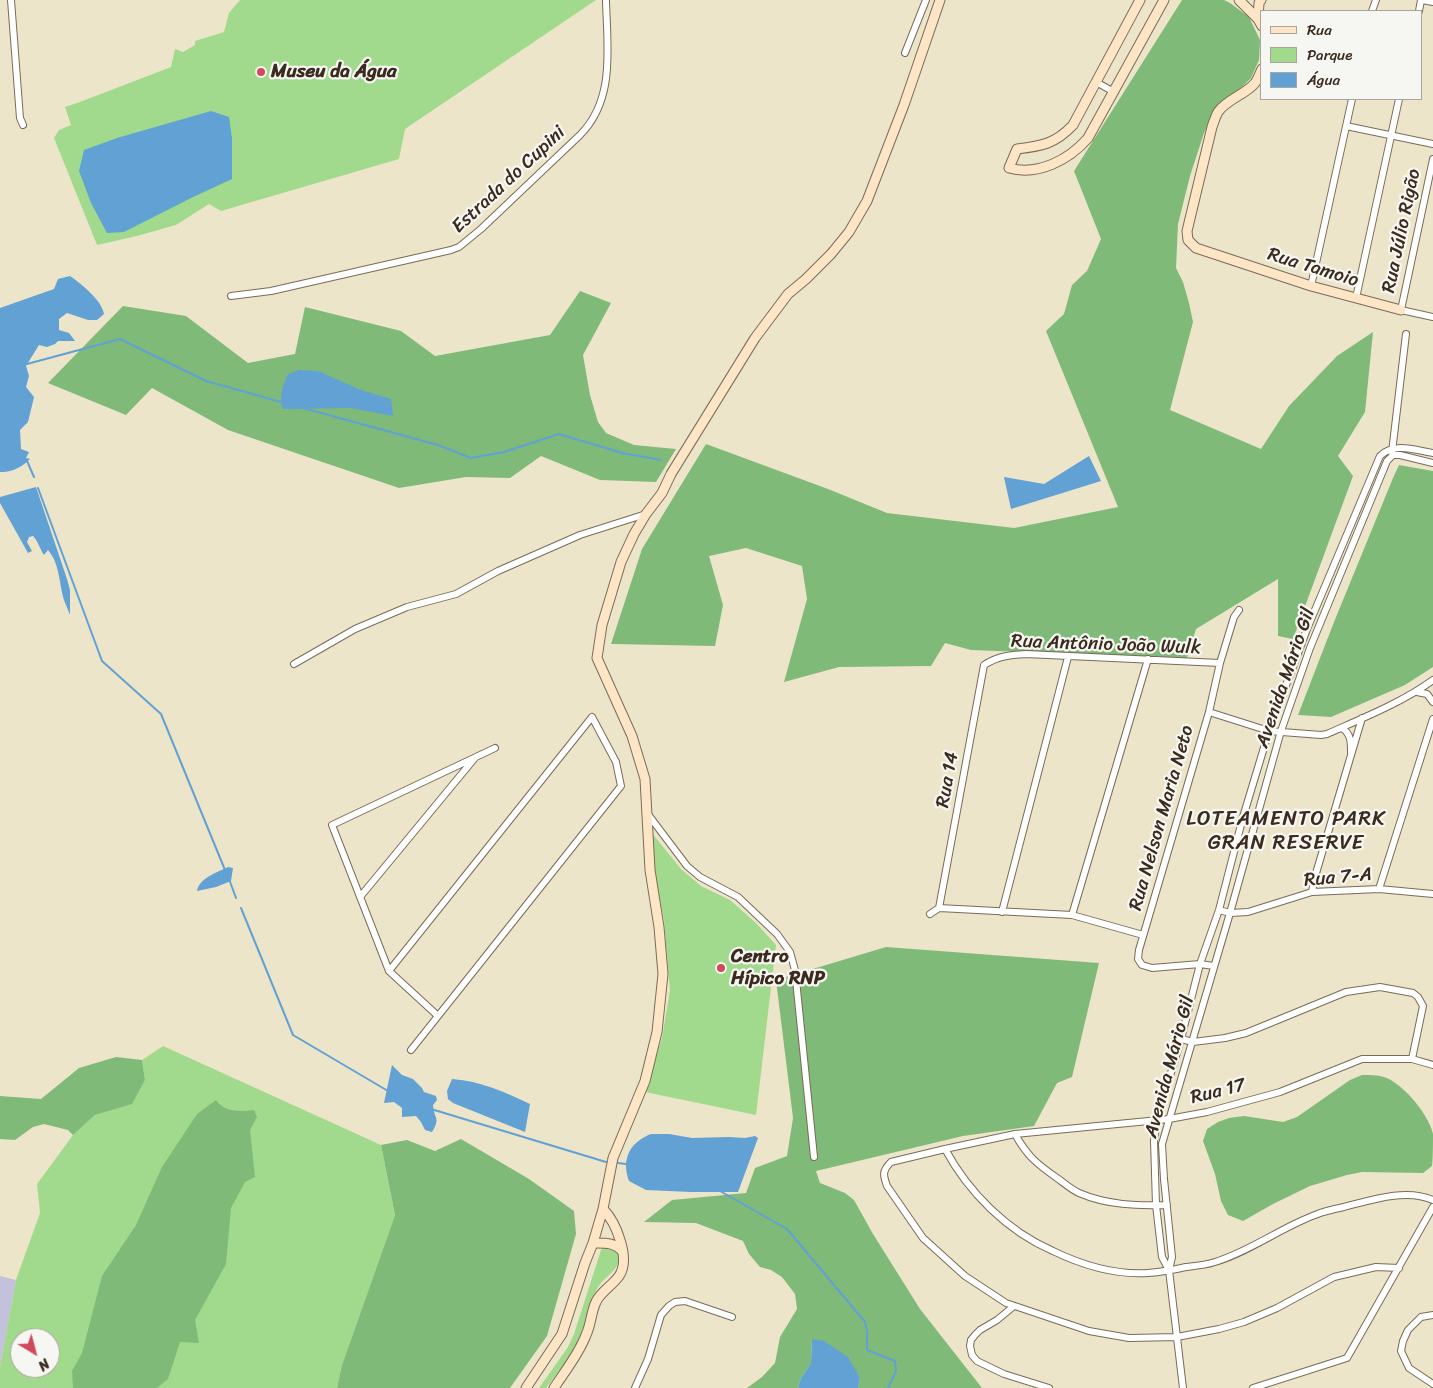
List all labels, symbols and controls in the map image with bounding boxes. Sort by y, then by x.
legend [1260,10,1423,100]
text: Rua [1307,17,1332,43]
text: Parque [1307,42,1352,68]
place label: Museu da Água [271,61,397,83]
marker: Museu da Água [255,66,267,78]
text: Água [1307,67,1340,93]
street label: Estrada do Cupini [448,122,570,238]
street label: Rua Júlio Rigão [1378,167,1426,295]
street label: Rua Tamoio [1265,243,1361,293]
street label: Avenida Mário Gil [1251,605,1321,751]
street label: Rua Antônio João Wulk [1011,630,1201,660]
street label: Rua Nelson Maria Neto [1125,723,1199,913]
street label: Rua 14 [932,750,964,810]
district label: LOTEAMENTO PARK GRAN RESERVE [1185,807,1387,857]
street label: Rua 7-A [1303,864,1373,892]
place label: Centro Hípico RNP [731,946,825,990]
marker: Centro Hípico RNP [715,962,727,974]
street label: Avenida Mário Gil [1140,993,1200,1141]
street label: Rua 17 [1188,1074,1248,1110]
north arrow [10,1328,60,1378]
text: N [32,1352,55,1377]

